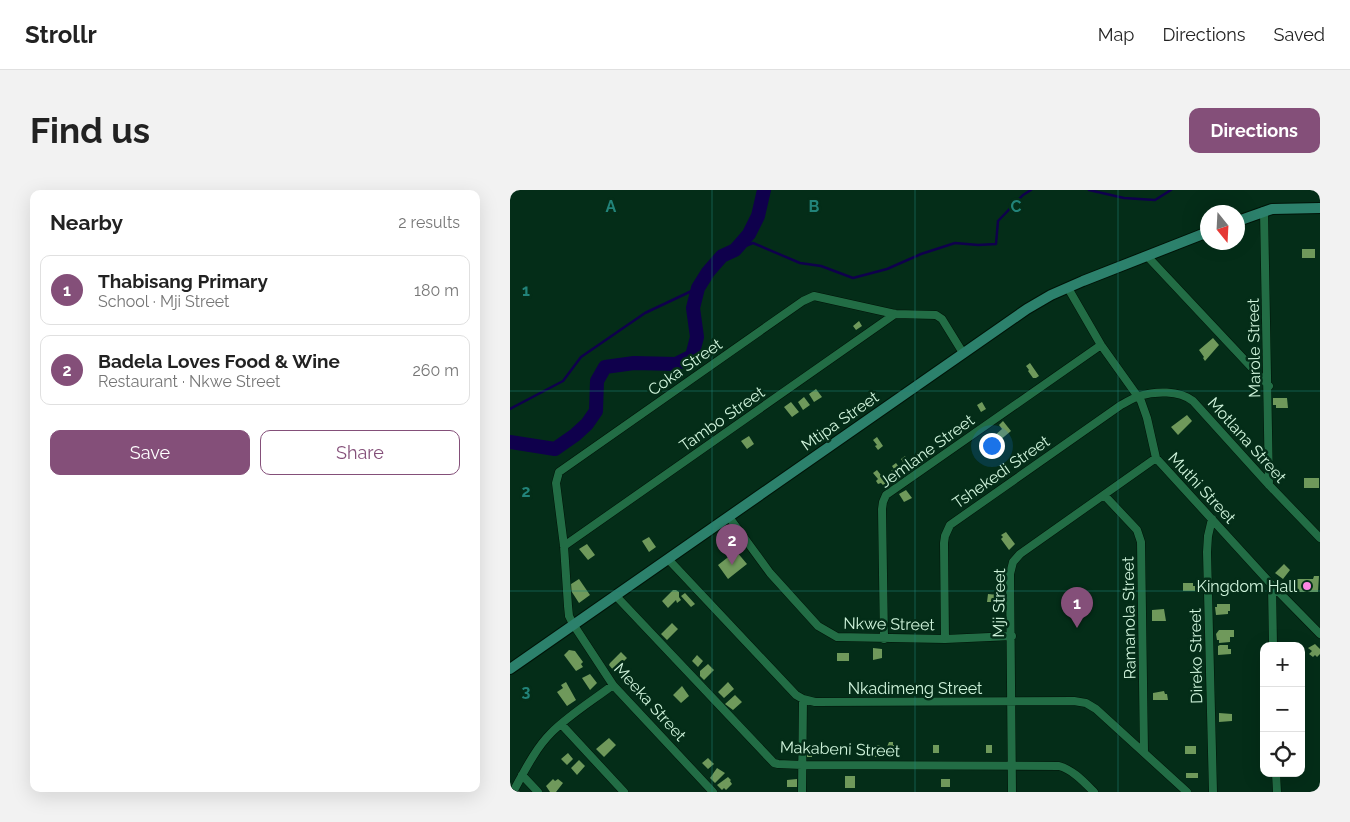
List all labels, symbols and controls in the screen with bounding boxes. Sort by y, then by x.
text: Strollr [25,20,97,49]
text: Map [1098,24,1134,45]
text: Directions [1162,24,1246,45]
text: Saved [1274,24,1325,45]
button: Directions [1189,108,1320,153]
text: Find us [30,110,150,151]
text: A [606,197,617,216]
text: B [809,197,820,216]
text: C [1011,197,1022,216]
north arrow [1200,205,1245,250]
text: Nearby [50,210,123,235]
text: 2 results [398,213,460,232]
text: Thabisang Primary [98,270,268,292]
text: 1 [63,281,71,300]
text: 180 m [414,281,459,300]
text: 1 [522,281,530,300]
text: School · Mji Street [98,292,229,311]
street label: Marole Street [1244,297,1264,398]
street label: Coka Street [644,334,726,399]
text: Badela Loves Food & Wine [98,350,340,372]
text: 2 [62,361,72,380]
text: 260 m [412,361,459,380]
text: Restaurant · Nkwe Street [98,372,280,391]
street label: Tambo Street [676,382,769,455]
street label: Mtipa Street [798,387,883,455]
street label: Motlana Street [1204,393,1291,487]
street label: Jemlane Street [876,410,978,492]
button: Save [50,430,250,475]
button: Share [260,430,460,475]
street label: Tshekedi Street [949,431,1054,512]
your location [979,433,1005,459]
street label: Muthi Street [1164,449,1240,528]
text: 2 [521,482,531,501]
pin: 2 [716,524,748,565]
street label: Ramanola Street [1118,556,1140,680]
street label: Mji Street [989,567,1009,638]
place label: Kingdom Hall [1197,577,1298,596]
marker: Kingdom Hall [1301,580,1313,592]
pin: 1 [1061,587,1093,628]
street label: Direko Street [1186,607,1206,704]
street label: Nkwe Street [843,614,935,634]
map controls [1260,642,1305,777]
button: + [1260,642,1305,687]
street label: Meeka Street [610,659,690,745]
street label: Nkadimeng Street [848,679,983,698]
text: 3 [522,682,531,701]
button: − [1260,687,1305,732]
button: locate [1260,732,1305,777]
street label: Makabeni Street [780,737,901,761]

